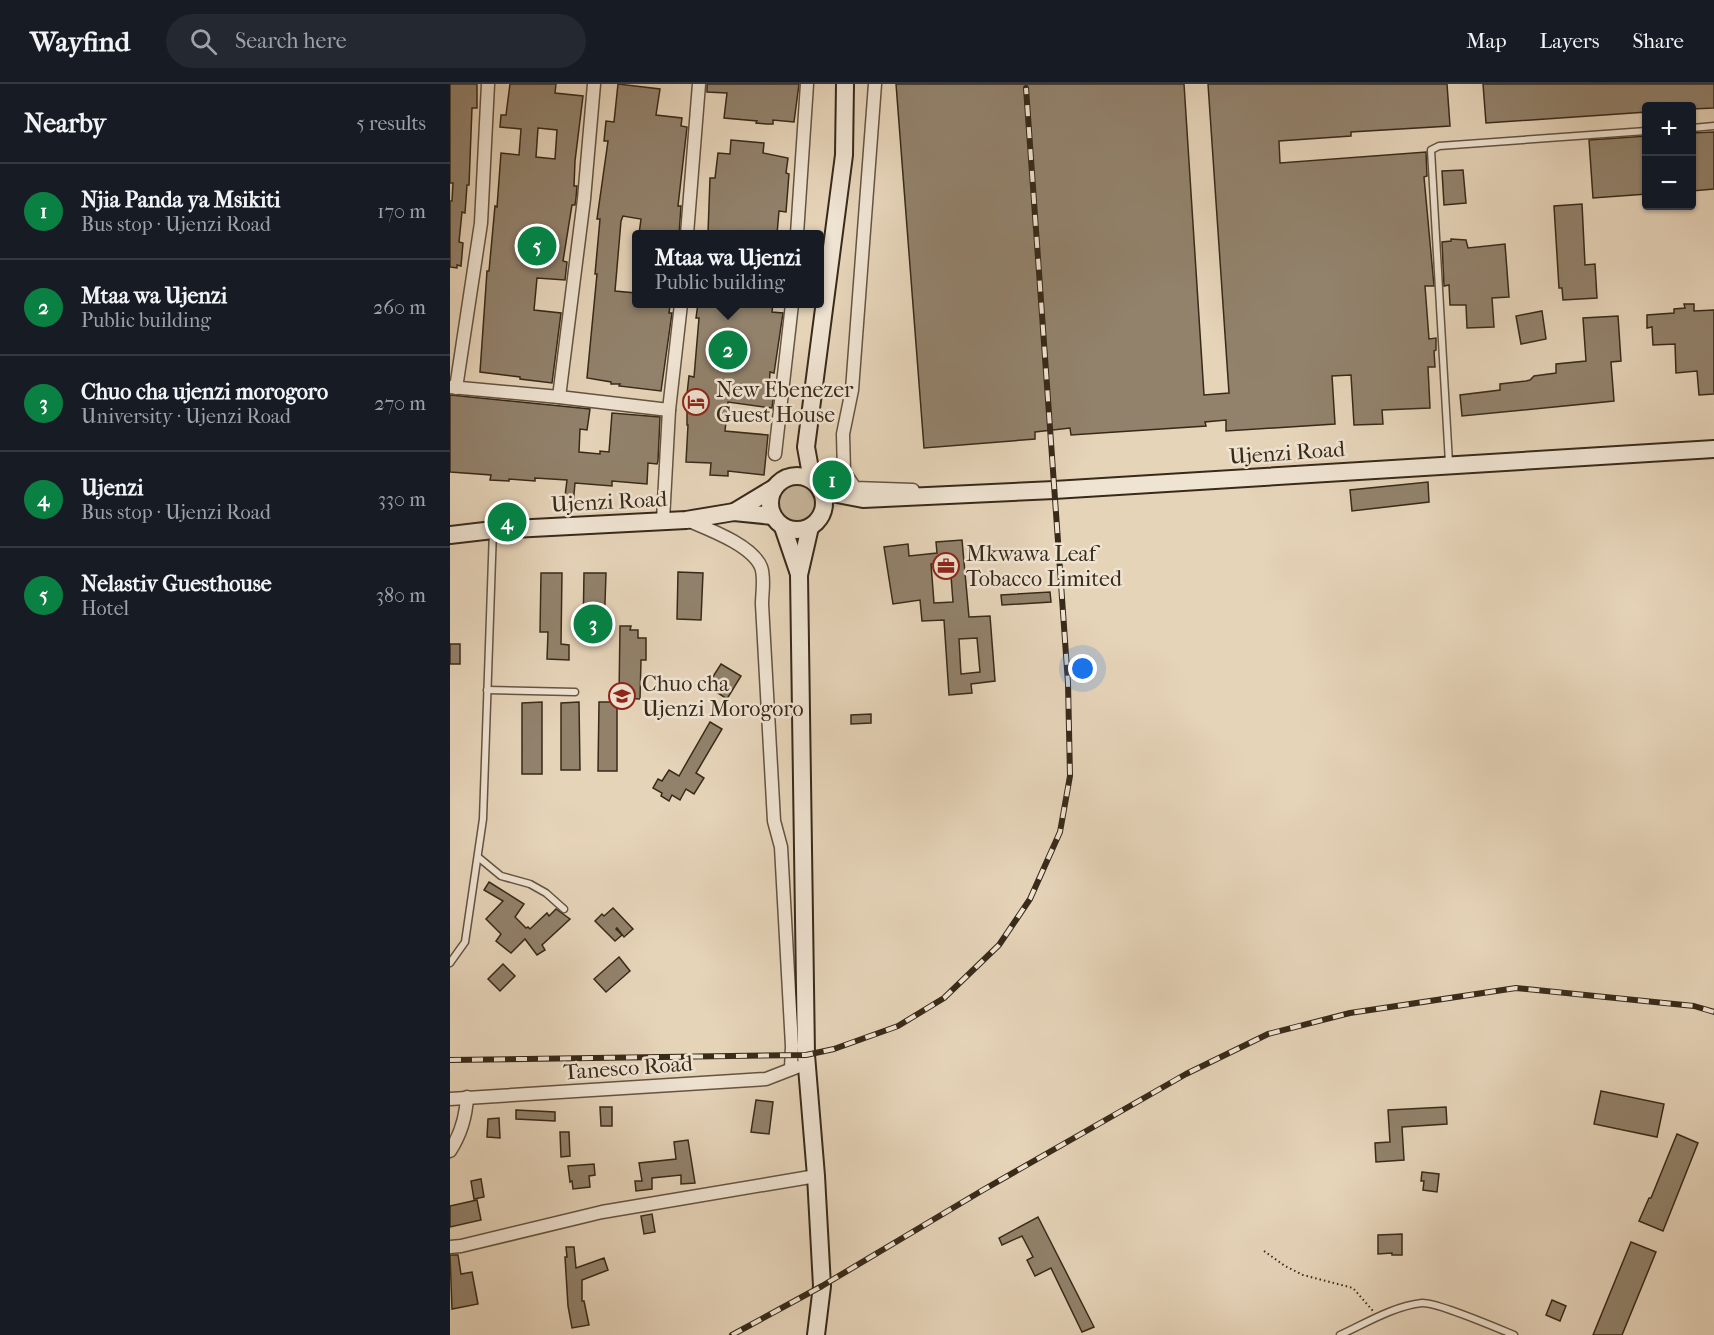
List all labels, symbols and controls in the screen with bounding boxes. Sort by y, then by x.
search box [166,14,586,68]
text: Wayfind [30,25,130,58]
icon: search [187,25,220,58]
text: Search here [235,28,347,54]
text: Map [1466,29,1507,53]
text: Layers [1540,29,1599,53]
text: Share [1632,29,1684,53]
map controls [1642,102,1696,210]
button: + [1642,102,1696,156]
text: Nearby [24,108,106,139]
text: 5 results [356,112,426,135]
button: − [1642,156,1696,210]
text: Njia Panda ya Msikiti [81,187,281,213]
text: 1 [40,200,47,223]
text: 170 m [377,200,426,223]
text: Bus stop · Ujenzi Road [81,213,271,236]
pin: 5 [518,224,556,268]
popup [632,230,824,308]
text: Mtaa wa Ujenzi [655,245,801,271]
text: Public building [655,271,785,294]
text: Mtaa wa Ujenzi [81,283,227,309]
text: 2 [38,296,49,319]
text: 260 m [373,296,426,319]
text: Public building [81,309,211,332]
pin: 2 [708,328,748,372]
place label: New Ebenezer Guest House [716,377,854,428]
text: Chuo cha ujenzi morogoro [81,379,328,405]
hotel icon: New Ebenezer Guest House [681,387,711,417]
text: 3 [39,392,48,415]
text: 270 m [374,392,426,415]
text: University · Ujenzi Road [81,405,291,428]
street label: Ujenzi Road [1228,436,1347,470]
pin: 1 [812,458,851,502]
text: Ujenzi [81,475,144,501]
street label: Ujenzi Road [550,486,669,518]
text: 4 [38,488,49,511]
text: 330 m [378,488,426,511]
pin: 4 [488,500,526,544]
text: Bus stop · Ujenzi Road [81,501,271,524]
place label: Mkwawa Leaf Tobacco Limited [966,541,1123,592]
office icon: Mkwawa Leaf Tobacco Limited [931,551,961,581]
text: Nelastiv Guesthouse [81,571,272,597]
text: 5 [39,584,48,607]
text: 380 m [376,584,426,607]
text: Hotel [81,597,129,620]
pin: 3 [574,602,612,646]
your location [1068,654,1097,683]
place label: Chuo cha Ujenzi Morogoro [642,671,804,722]
school or university icon: Chuo cha Ujenzi Morogoro [607,681,637,711]
street label: Tanesco Road [563,1050,695,1085]

